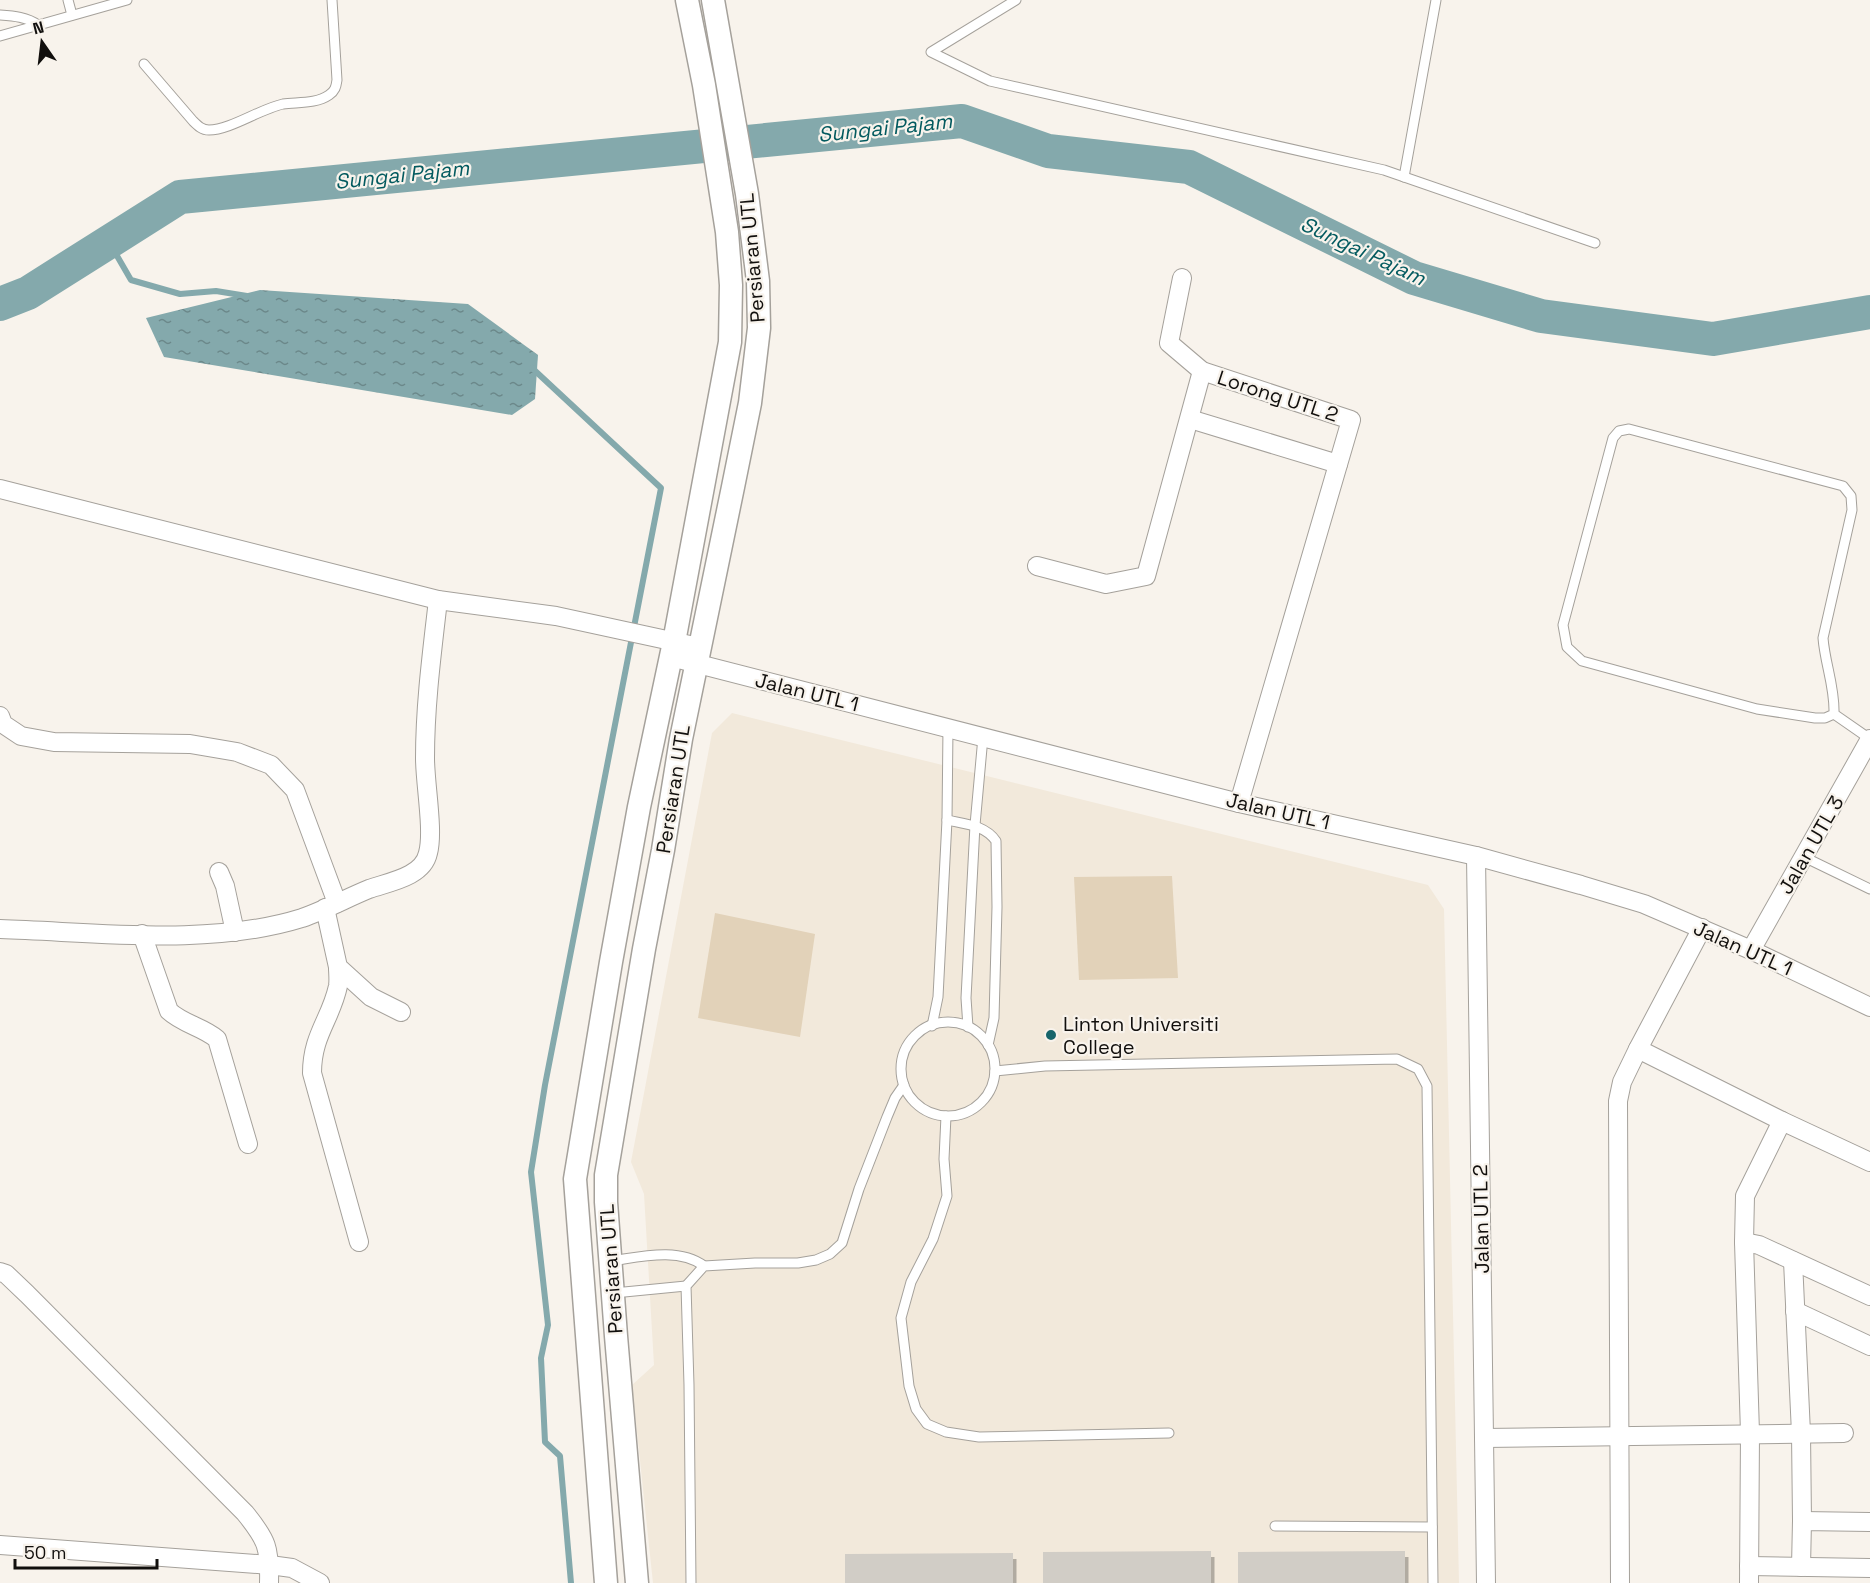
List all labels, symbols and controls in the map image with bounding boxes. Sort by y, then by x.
north arrow [12,12,72,72]
text: N [31,16,46,39]
water label: Sungai Pajam [817,107,954,148]
water label: Sungai Pajam [334,154,471,195]
street label: Persiaran UTL [733,192,771,324]
water label: Sungai Pajam [1297,210,1431,292]
street label: Lorong UTL 2 [1214,364,1342,428]
street label: Jalan UTL 1 [753,667,861,717]
street label: Persiaran UTL [650,723,696,855]
street label: Jalan UTL 1 [1224,786,1332,836]
street label: Jalan UTL 3 [1772,791,1850,899]
street label: Jalan UTL 1 [1689,915,1797,981]
place label: Linton Universiti College [1063,1011,1219,1060]
marker: Linton Universiti College [1044,1028,1058,1042]
street label: Jalan UTL 2 [1467,1164,1495,1274]
street label: Persiaran UTL [593,1203,628,1335]
scale bar [15,1532,158,1570]
text: 50 m [24,1541,66,1564]

